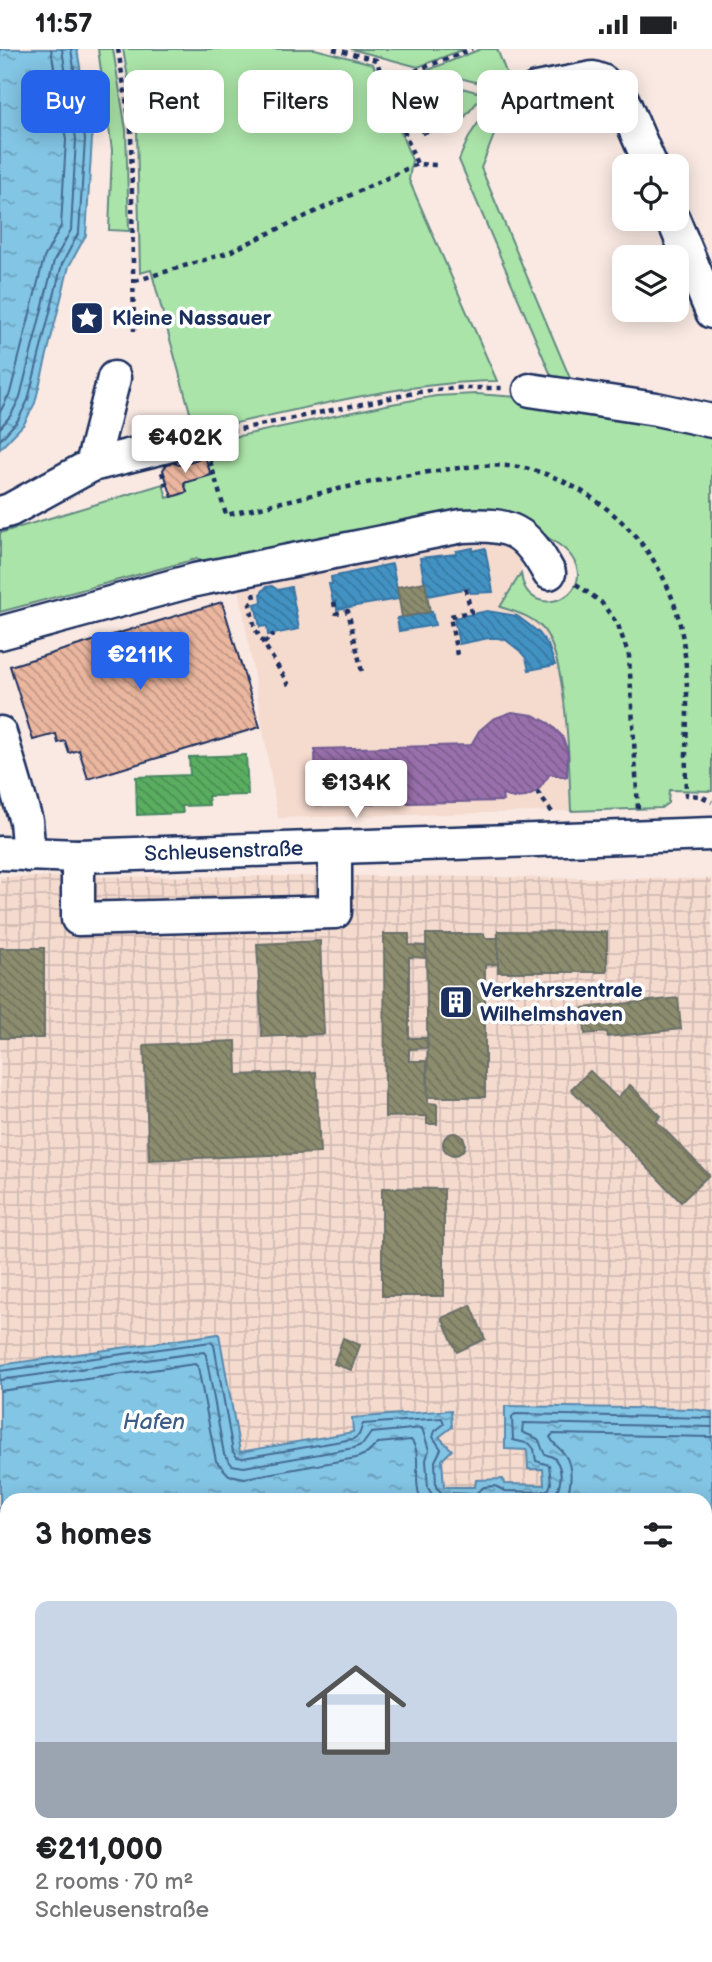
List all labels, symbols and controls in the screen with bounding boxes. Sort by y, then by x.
text: 11:57 [35,9,93,40]
chip: Buy [21,70,110,133]
chip: Rent [124,70,224,133]
chip: Filters [238,70,353,133]
chip: New [367,70,463,133]
chip: Apartment [477,70,638,133]
map controls [612,154,689,322]
button: locate [612,154,689,231]
button: layers [612,245,689,322]
place icon: Kleine Nassauer [68,299,106,337]
place label: Kleine Nassauer [112,306,272,331]
pin: €402K [136,415,234,475]
text: €402K [148,424,222,452]
pin: €211K [91,633,189,692]
text: €211K [107,641,173,669]
pin: €134K [307,761,405,820]
text: €134K [321,769,391,797]
street label: Schleusenstraße [144,836,304,866]
place label: Verkehrszentrale Wilhelmshaven [480,978,643,1027]
building icon: Verkehrszentrale Wilhelmshaven [437,983,475,1021]
water label: Hafen [123,1408,185,1436]
icon: filters [639,1516,677,1554]
text: 3 homes [35,1517,152,1553]
icon: home [293,1647,419,1773]
text: €211,000 [35,1832,163,1868]
text: 2 rooms · 70 m² [35,1868,194,1896]
text: Schleusenstraße [35,1896,209,1924]

